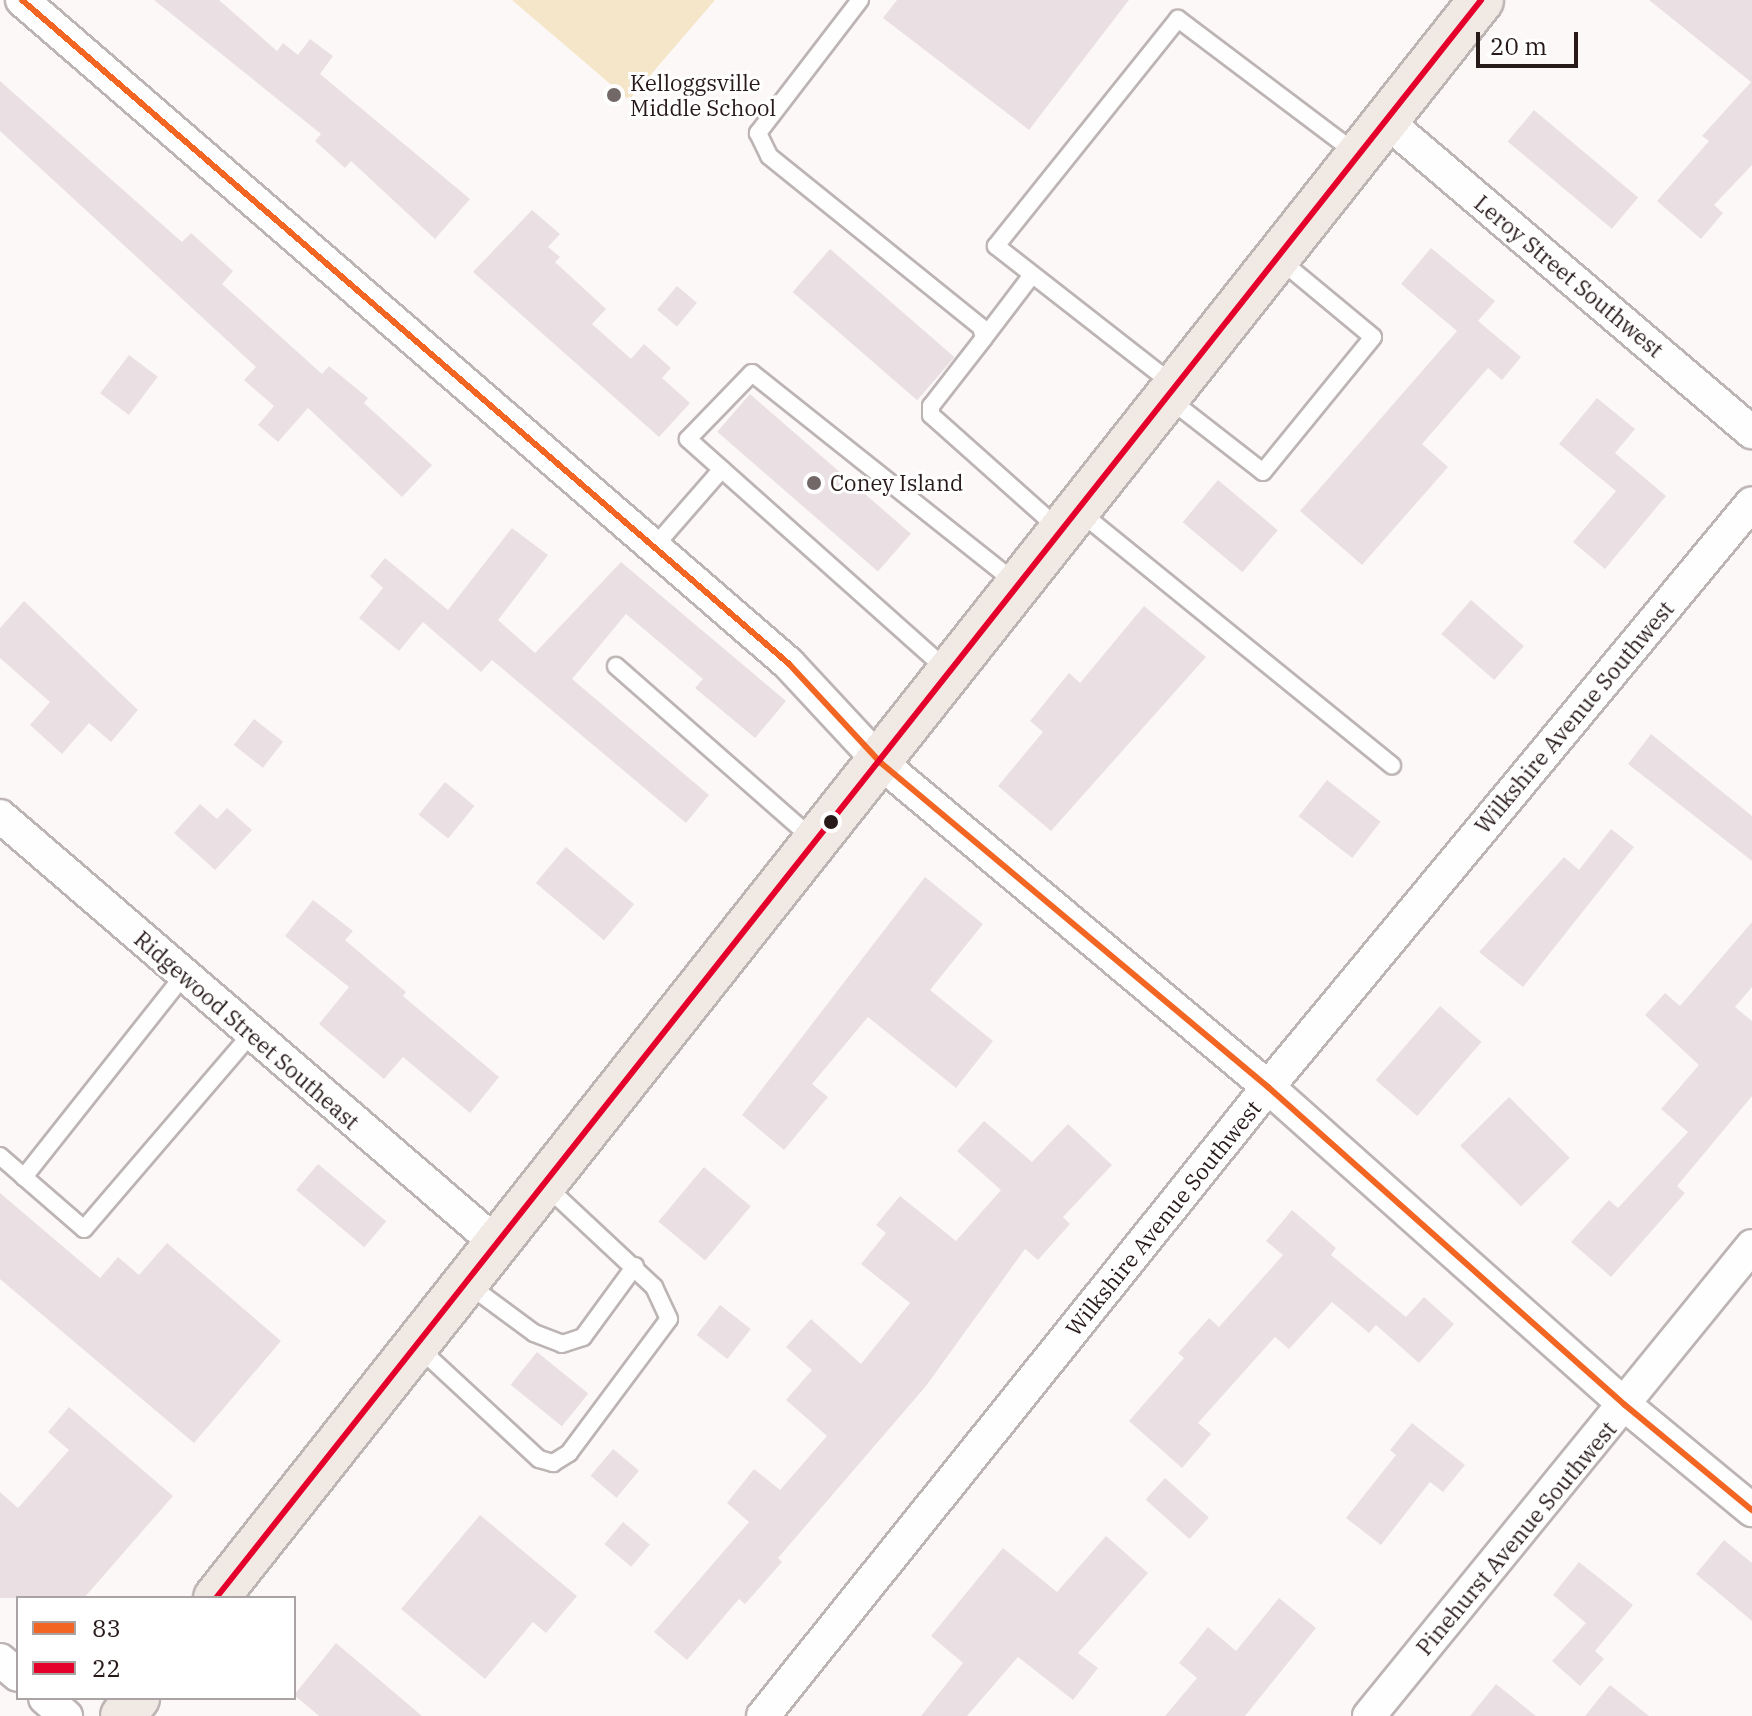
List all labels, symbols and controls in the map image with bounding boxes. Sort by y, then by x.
scale bar [1480,16,1582,66]
text: 20 m [1490,30,1547,62]
place label: Kelloggsville Middle School [630,69,776,120]
marker: Kelloggsville Middle School [605,86,623,104]
street label: Leroy Street Southwest [1469,189,1669,363]
place label: Coney Island [830,470,963,496]
marker: Coney Island [805,474,823,492]
street label: Wilkshire Avenue Southwest [1469,595,1679,839]
unlabelled marker [823,814,839,830]
street label: Ridgewood Street Southeast [129,925,365,1135]
street label: Wilkshire Avenue Southwest [1060,1095,1266,1341]
street label: Pinehurst Avenue Southwest [1410,1416,1622,1660]
legend [16,1596,296,1700]
text: 83 [92,1612,121,1644]
text: 22 [92,1652,121,1684]

